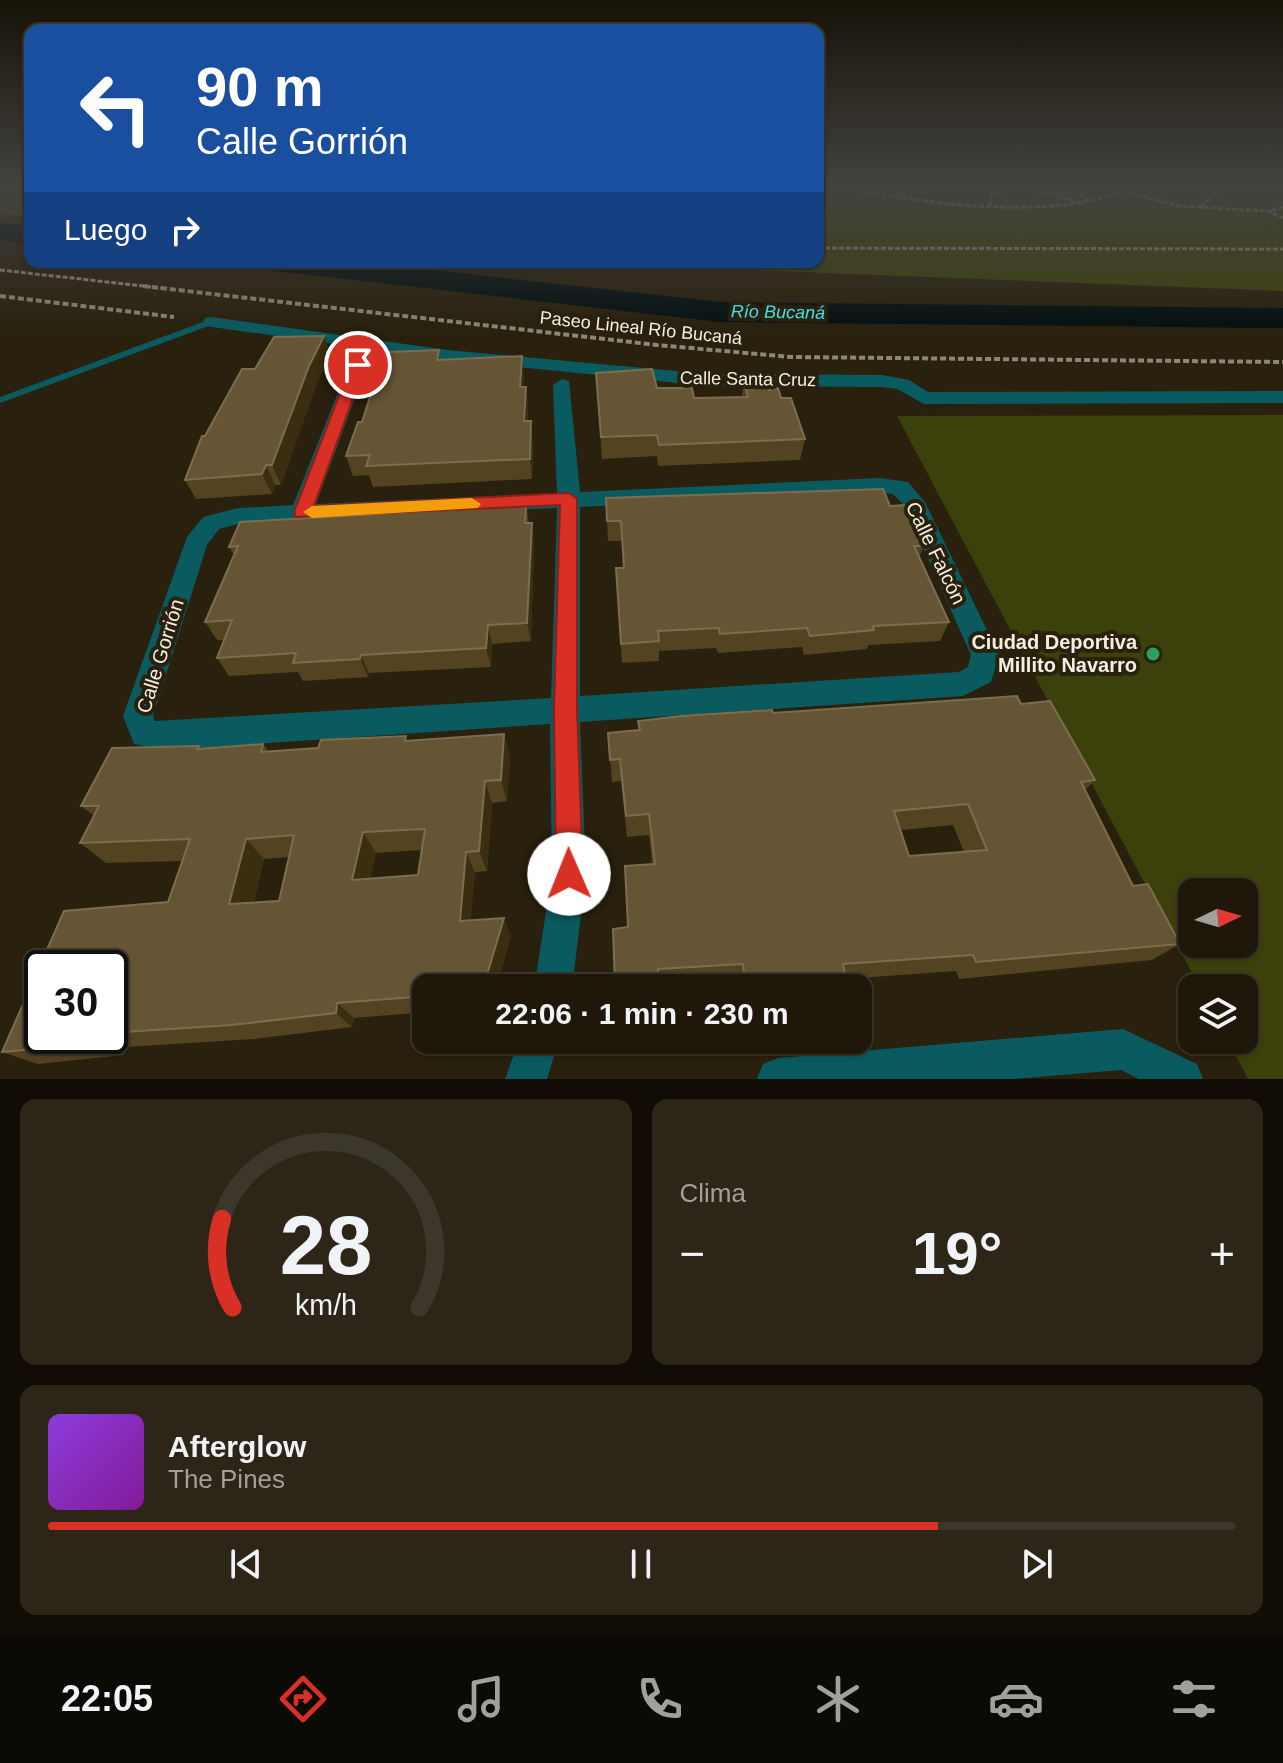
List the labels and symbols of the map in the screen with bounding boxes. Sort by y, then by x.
water label: Río Bucaná [731,301,825,323]
street label: Paseo Lineal Río Bucaná [539,307,744,349]
pin [324,331,392,399]
street label: Calle Santa Cruz [680,368,816,390]
street label: Calle Falcón [902,498,970,608]
street label: Calle Gorrión [132,596,188,716]
place label: Ciudad Deportiva Millito Navarro [971,631,1138,676]
marker: Ciudad Deportiva Millito Navarro [1144,645,1162,663]
position arrow [527,832,611,916]
north arrow [1178,878,1258,958]
speed limit sign: 30 [24,950,128,1054]

